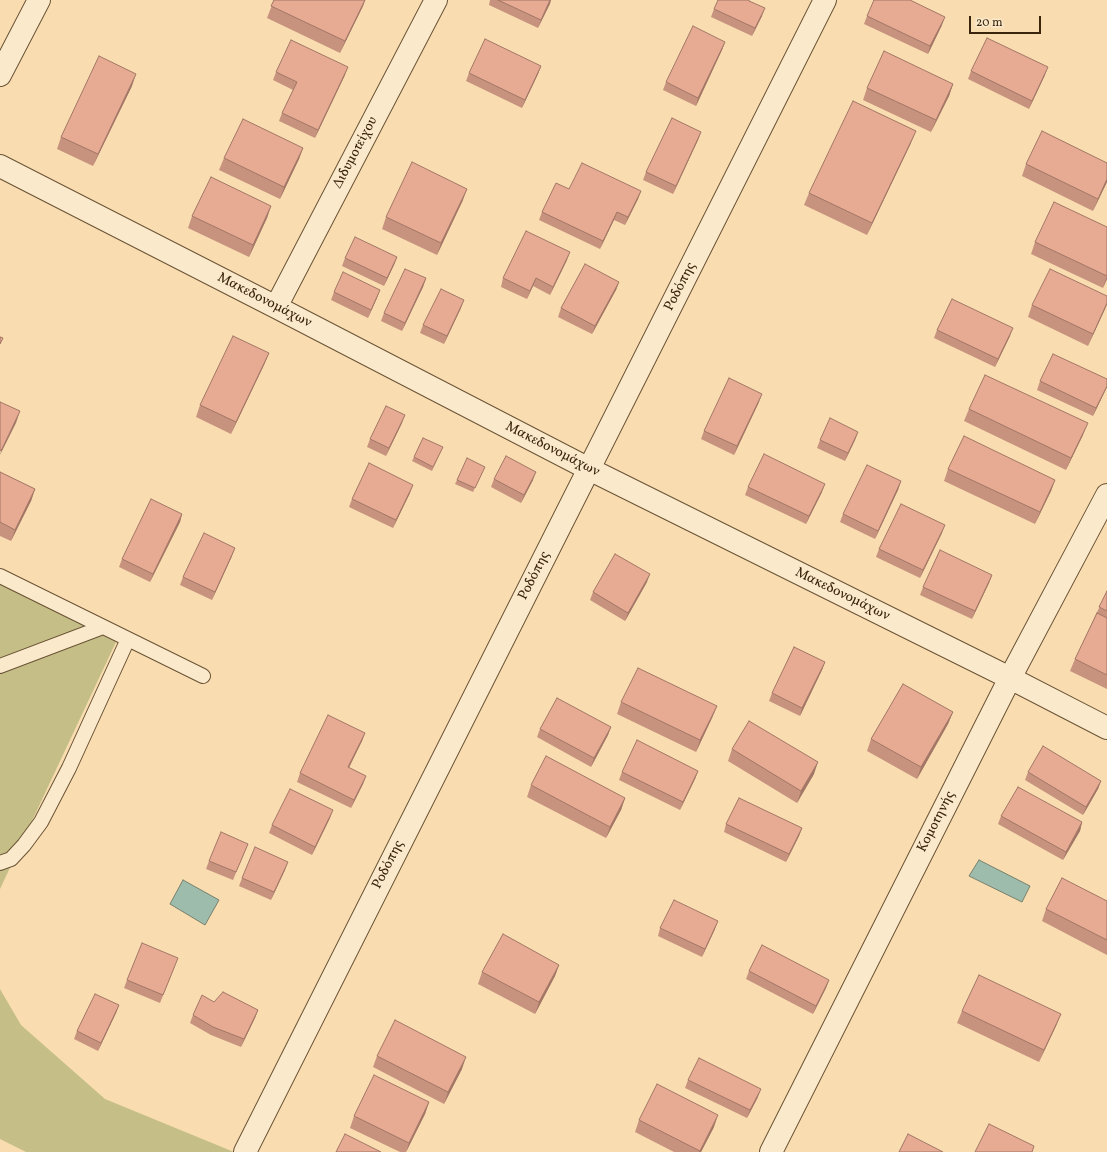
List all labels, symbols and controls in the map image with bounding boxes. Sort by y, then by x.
scale bar [971,8,1043,34]
text: 20 m [976,15,1003,31]
street label: Διδυμοτείχου [330,114,382,192]
street label: Ροδόπης [662,260,700,314]
street label: Μακεδονομάχων [214,270,314,332]
street label: Μακεδονομάχων [502,419,602,481]
street label: Ροδόπης [516,549,554,603]
street label: Μακεδονομάχων [792,565,892,625]
street label: Κομοτηνής [914,789,960,855]
street label: Ροδόπης [370,838,408,892]

